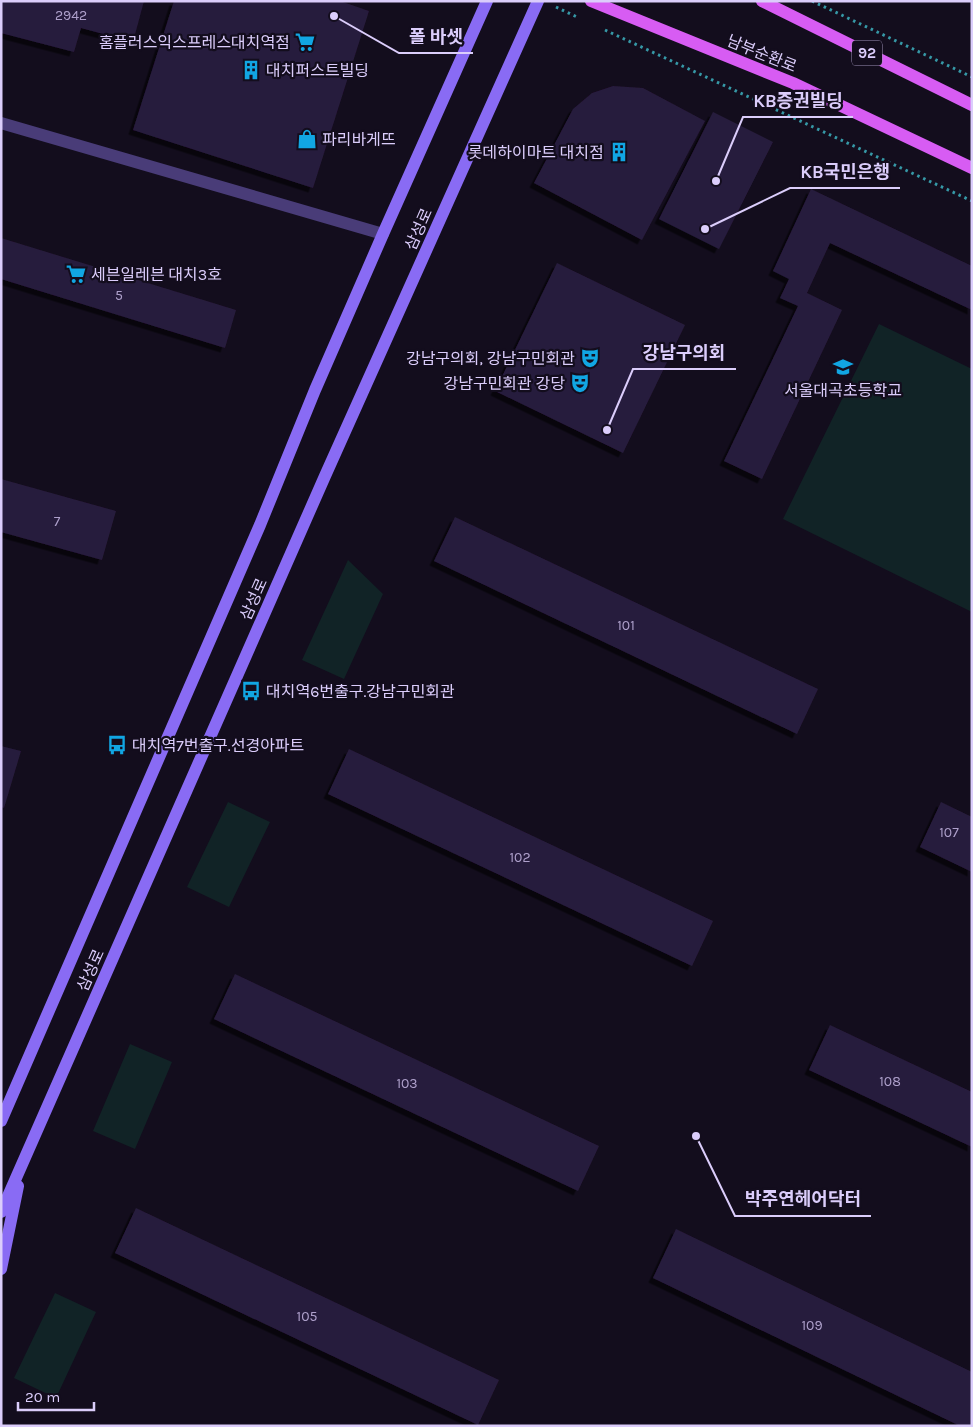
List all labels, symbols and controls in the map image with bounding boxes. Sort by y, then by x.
house number: 2942 [55,7,87,24]
callout: 폴 바셋 [399,20,473,53]
text: 폴 바셋 [409,26,463,48]
supermarket icon: 홈플러스익스프레스대치역점 [294,31,316,53]
street label: 남부순환로 [724,31,800,76]
place label: 홈플러스익스프레스대치역점 [99,33,290,52]
road number: 92 [852,40,882,66]
building icon: 대치퍼스트빌딩 [240,59,262,81]
place label: 대치퍼스트빌딩 [266,61,369,80]
callout: KB증권빌딩 [743,84,853,117]
text: KB증권빌딩 [753,90,843,112]
shop icon: 파리바게뜨 [296,128,318,150]
place label: 파리바게뜨 [322,130,396,149]
building icon: 롯데하이마트 대치점 [608,141,630,163]
place label: 롯데하이마트 대치점 [468,143,604,162]
callout: KB국민은행 [790,155,900,188]
text: KB국민은행 [800,161,890,183]
street label: 삼성로 [401,205,436,253]
supermarket icon: 세븐일레븐 대치3호 [65,263,87,285]
place label: 세븐일레븐 대치3호 [91,265,222,284]
house number: 5 [115,287,123,304]
callout: 강남구의회 [633,336,736,369]
text: 강남구의회 [643,342,725,364]
theatre icon: 강남구의회, 강남구민회관 [579,347,601,369]
place label: 강남구의회, 강남구민회관 [406,349,575,368]
school or university icon: 서울대곡초등학교 [832,356,854,378]
theatre icon: 강남구민회관 강당 [569,372,591,394]
place label: 강남구민회관 강당 [443,374,565,393]
place label: 서울대곡초등학교 [784,381,902,400]
house number: 7 [54,513,61,530]
street label: 삼성로 [236,575,271,623]
house number: 101 [617,617,635,634]
bus stop icon: 대치역6번출구.강남구민회관 [240,680,262,702]
place label: 대치역6번출구.강남구민회관 [266,682,455,701]
bus stop icon: 대치역7번출구.선경아파트 [106,734,128,756]
place label: 대치역7번출구.선경아파트 [132,736,304,755]
house number: 107 [939,824,959,841]
house number: 102 [509,849,531,866]
street label: 삼성로 [73,946,108,994]
house number: 108 [879,1073,901,1090]
house number: 103 [396,1075,418,1092]
callout: 박주연헤어닥터 [735,1183,871,1216]
text: 박주연헤어닥터 [745,1188,861,1210]
house number: 105 [297,1308,318,1325]
house number: 109 [801,1317,823,1334]
scale bar [18,1380,94,1412]
text: 20 m [25,1388,60,1406]

